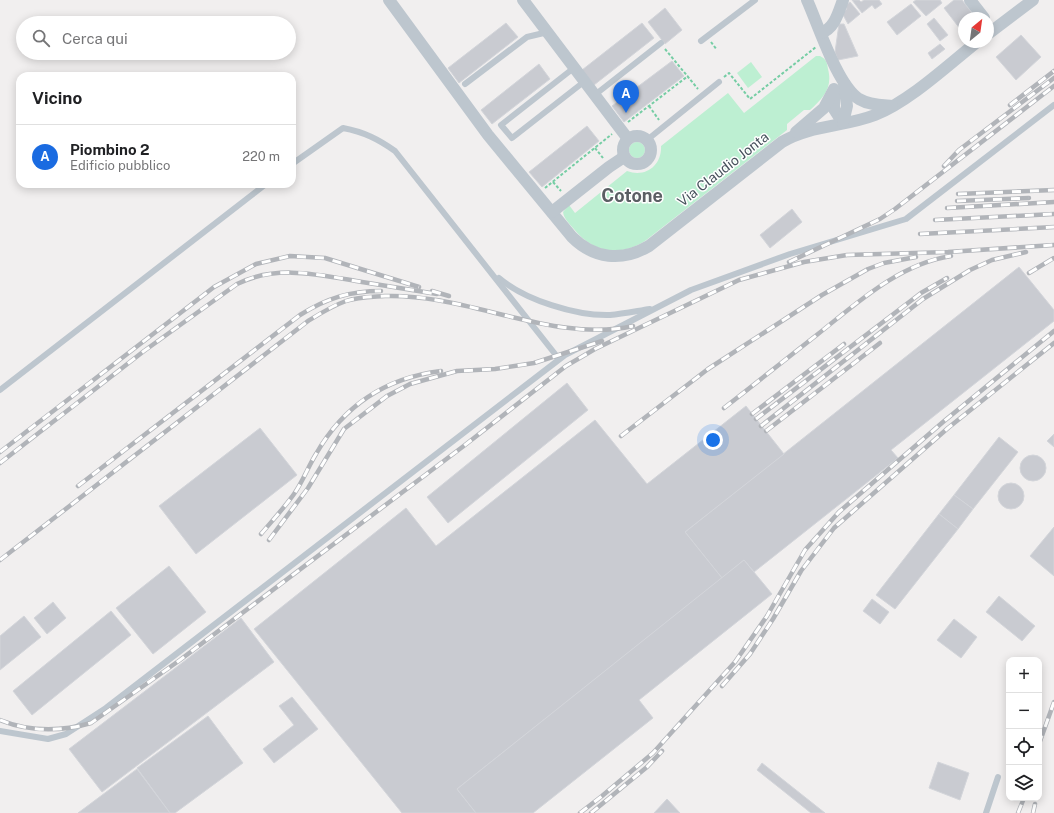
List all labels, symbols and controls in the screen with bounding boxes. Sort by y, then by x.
north arrow [958,12,994,48]
search box [16,16,296,60]
icon: search [30,27,52,49]
text: Cerca qui [62,30,128,47]
pin: A [613,80,639,113]
text: Vicino [32,88,82,108]
street label: Via Claudio Jonta [674,128,772,210]
text: Piombino 2 [70,141,149,158]
text: A [40,149,50,164]
text: 220 m [242,149,280,164]
text: Edificio pubblico [70,158,170,173]
district label: Cotone [601,185,663,206]
your location [703,430,723,450]
map controls [1006,657,1042,801]
button: + [1006,657,1042,693]
button: − [1006,693,1042,729]
button: locate [1006,729,1042,765]
button: layers [1006,765,1042,801]

